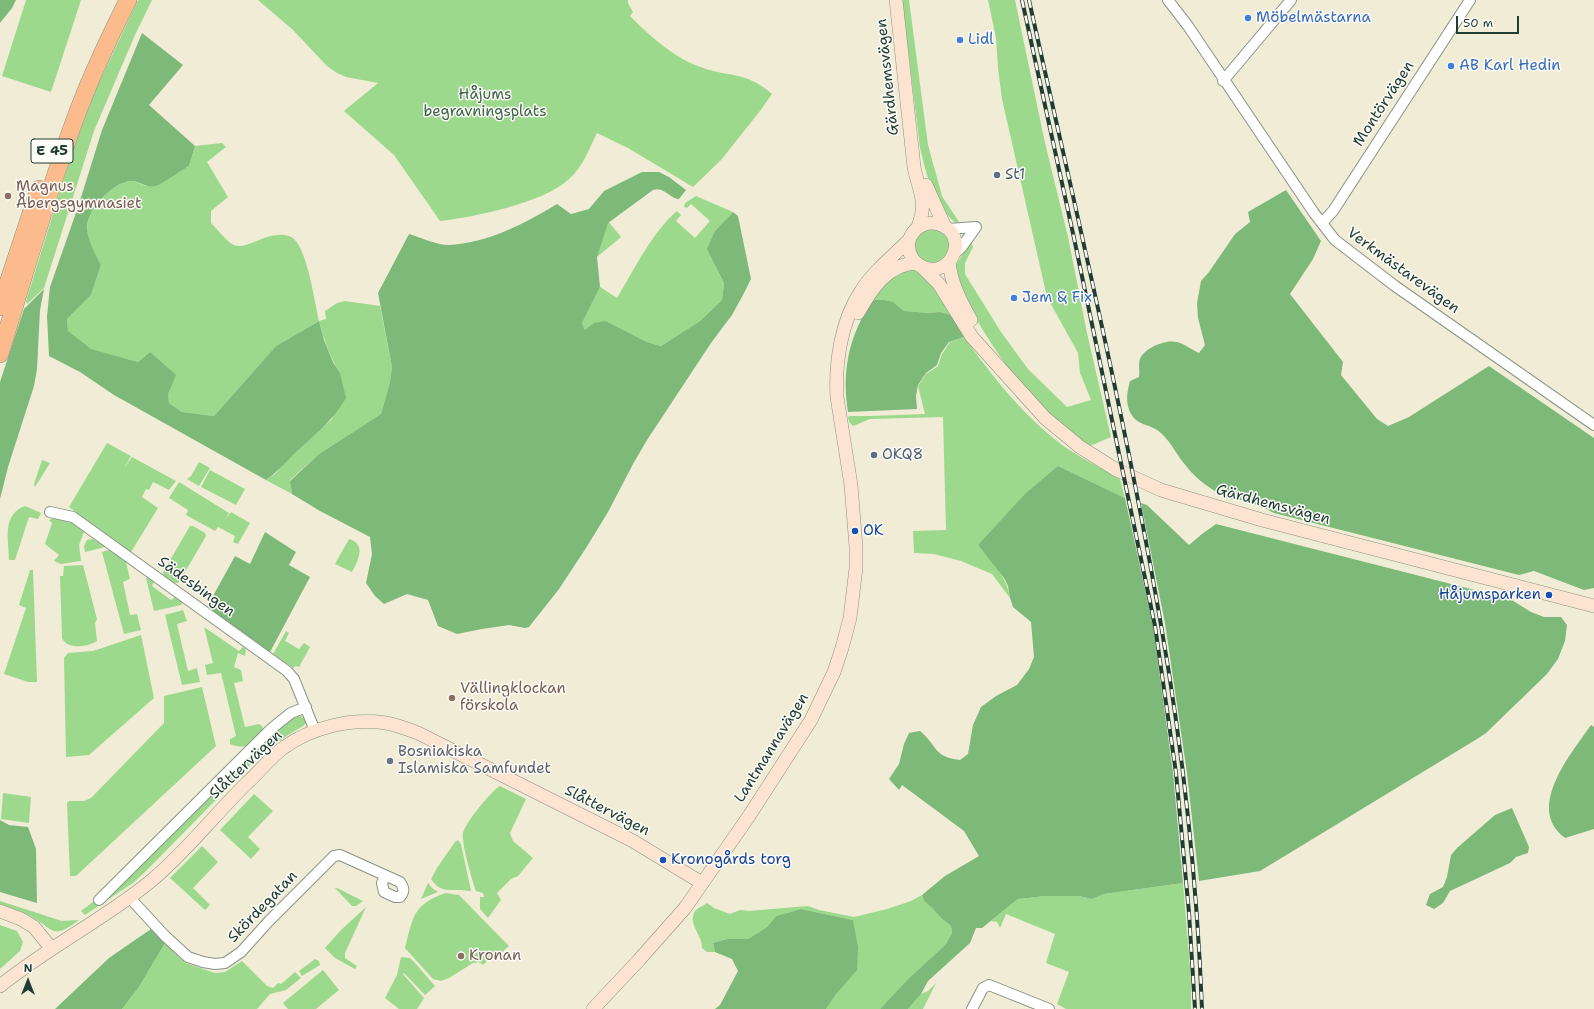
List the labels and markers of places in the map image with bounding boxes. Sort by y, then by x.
place label: Möbelmästarna [1256,9,1371,27]
marker: Möbelmästarna [1243,13,1253,23]
place label: Lidl [968,31,994,49]
marker: Lidl [955,35,965,45]
place label: AB Karl Hedin [1459,57,1560,75]
marker: AB Karl Hedin [1446,61,1456,71]
place label: St1 [1005,166,1025,184]
marker: St1 [992,170,1002,180]
place label: Magnus Åbergsgymnasiet [16,178,141,213]
marker: Magnus Åbergsgymnasiet [3,191,13,201]
place label: Jem & Fix [1022,289,1092,307]
marker: Jem & Fix [1009,293,1019,303]
place label: OKQ8 [882,446,923,464]
marker: OKQ8 [869,450,879,460]
place label: OK [863,522,884,540]
marker: OK [850,526,860,536]
place label: Håjumsparken [1439,586,1541,604]
marker: Håjumsparken [1544,590,1554,600]
place label: Vällingklockan förskola [460,680,566,715]
marker: Vällingklockan förskola [447,693,457,703]
place label: Bosniakiska Islamiska Samfundet [398,743,551,778]
marker: Bosniakiska Islamiska Samfundet [385,756,395,766]
place label: Kronogårds torg [671,851,791,869]
marker: Kronogårds torg [658,855,668,865]
place label: Kronan [469,947,521,965]
marker: Kronan [456,951,466,961]

